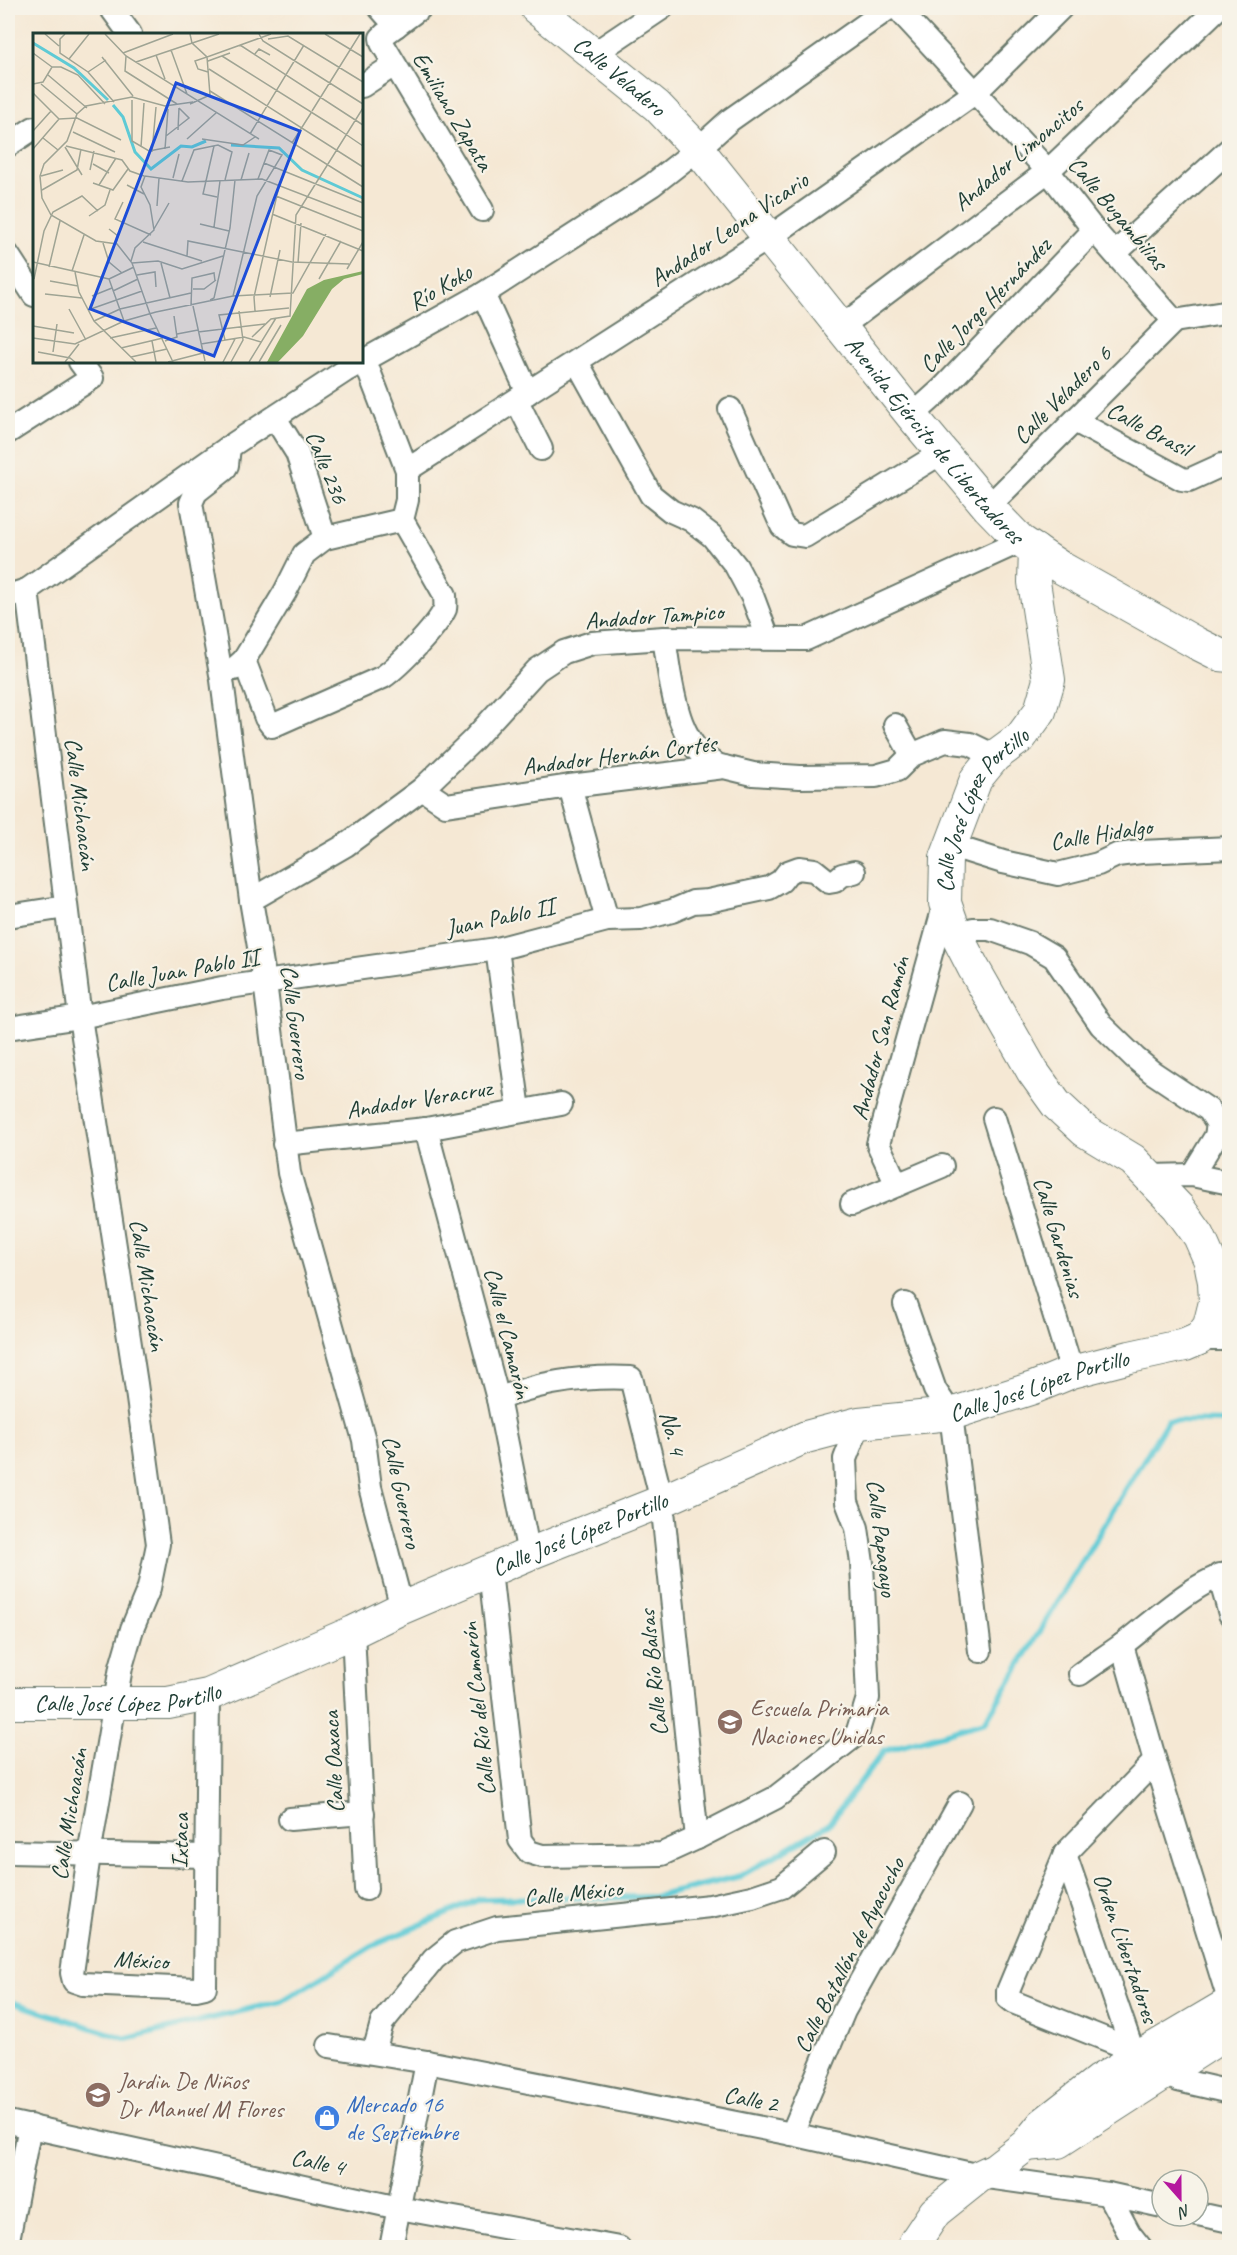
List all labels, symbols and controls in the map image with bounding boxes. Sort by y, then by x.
street label: Calle Veladero [567,29,674,123]
inset map [33,33,363,363]
street label: Emiliano Zapata [406,46,501,177]
street label: Andador Limoncitos [947,90,1091,217]
street label: Calle Bugambilias [1062,150,1176,278]
street label: Andador Leona Vicario [644,164,815,293]
street label: Calle Jorge Hernández [913,230,1058,379]
street label: Río Koko [403,256,478,317]
street label: Avenida Ejército de Libertadores [839,330,1032,552]
street label: Calle Veladero 6 [1006,338,1119,451]
street label: Calle Brasil [1102,394,1200,465]
street label: Calle 236 [299,426,356,509]
street label: Andador Tampico [584,596,727,636]
street label: Calle José López Portillo [930,722,1038,893]
street label: Andador Hernán Cortés [520,728,720,782]
street label: Calle Michoacán [58,736,104,873]
street label: Calle Hidalgo [1048,811,1156,857]
street label: Juan Pablo II [442,890,562,943]
street label: Calle Juan Pablo II [103,941,266,998]
street label: Andador San Ramón [844,952,917,1123]
street label: Calle Guerrero [274,963,318,1082]
street label: Andador Veracruz [344,1072,496,1125]
street label: Calle Gardenias [1026,1173,1092,1303]
street label: Calle Michoacán [123,1217,173,1354]
street label: Calle el Camarón [477,1264,539,1403]
street label: Calle José López Portillo [946,1343,1133,1429]
street label: No. 4 [653,1408,693,1460]
street label: Calle Guerrero [375,1433,429,1553]
street label: Calle Papagayo [860,1478,904,1600]
street label: Calle José López Portillo [487,1485,674,1583]
street label: Calle Río Balsas [631,1607,675,1738]
street label: Calle Río del Camarón [454,1620,502,1797]
street label: Calle José López Portillo [35,1676,227,1718]
place label: Escuela Primaria Naciones Unidas [750,1693,890,1751]
school or university icon: Escuela Primaria Naciones Unidas [715,1707,745,1737]
street label: Calle Oaxaca [315,1709,351,1814]
street label: Calle Michoacán [44,1745,94,1882]
street label: Ixtaca [165,1812,195,1869]
street label: Calle Batallón de Ayacucho [787,1851,912,2058]
street label: Orden Libertadores [1086,1869,1166,2029]
street label: Calle México [522,1873,626,1913]
street label: México [113,1944,172,1977]
place label: Jardin De Niños Dr Manuel M Flores [117,2066,285,2124]
street label: Calle 2 [721,2079,783,2119]
school or university icon: Jardin De Niños Dr Manuel M Flores [83,2080,113,2110]
place label: Mercado 16 de Septiembre [346,2089,460,2147]
shop icon: Mercado 16 de Septiembre [312,2103,342,2133]
street label: Calle 4 [288,2142,350,2183]
north arrow [1150,2168,1210,2228]
text: N [1174,2200,1193,2223]

